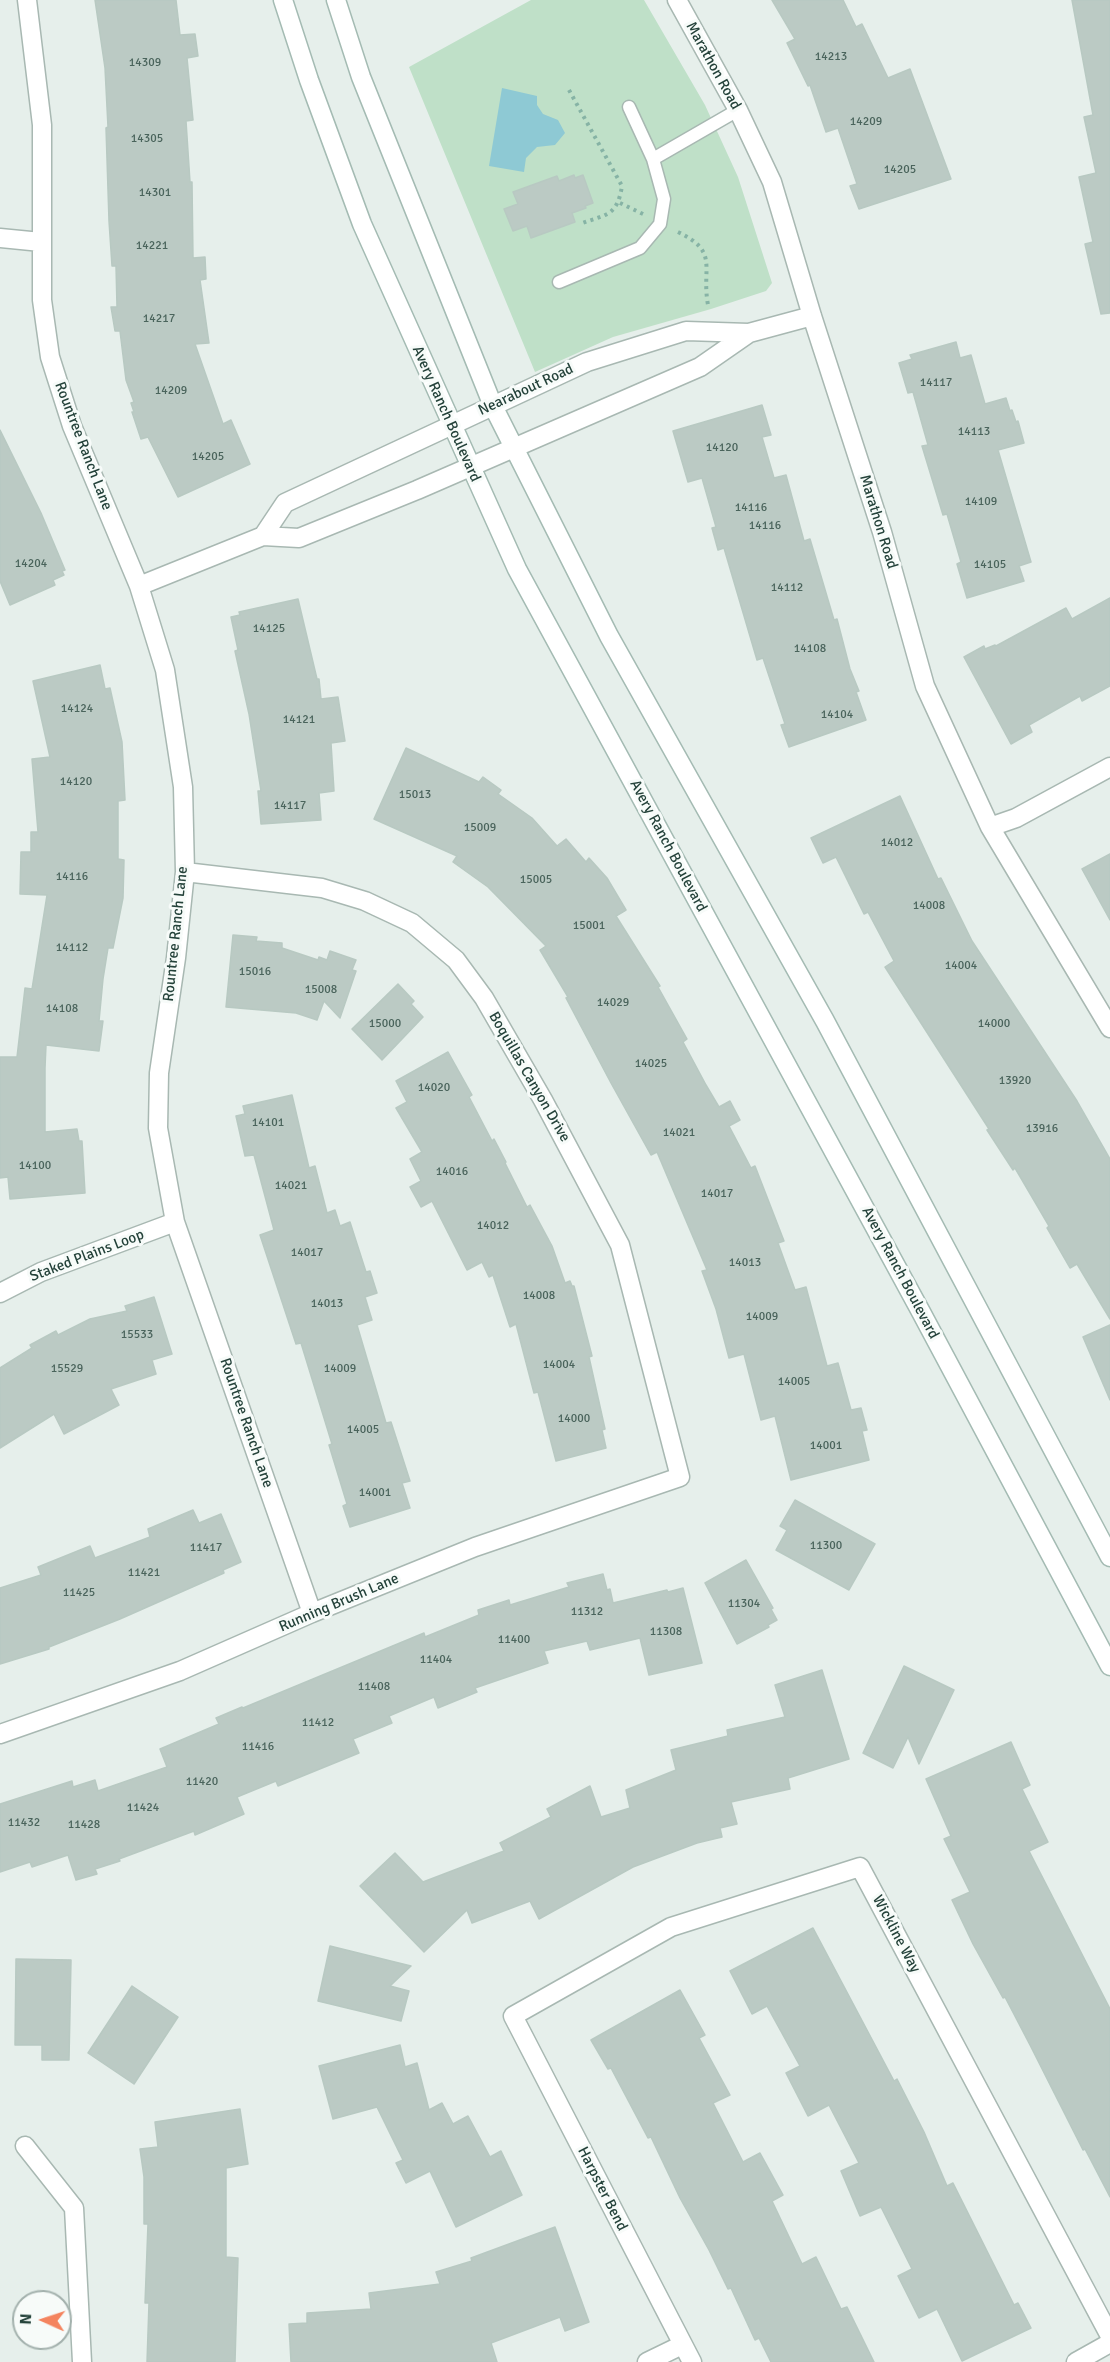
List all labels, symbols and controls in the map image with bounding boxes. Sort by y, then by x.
street label: Marathon Road [682,19,744,113]
house number: 14213 [815,50,847,64]
house number: 14309 [129,56,161,70]
house number: 14209 [850,115,882,129]
house number: 14305 [131,132,163,146]
house number: 14205 [884,163,916,177]
house number: 14301 [139,186,171,200]
house number: 14221 [136,239,168,253]
house number: 14217 [143,312,175,326]
street label: Avery Ranch Boulevard [408,343,484,485]
street label: Nearabout Road [476,360,576,420]
house number: 14117 [920,376,952,390]
street label: Rountree Ranch Lane [50,379,116,513]
house number: 14209 [155,384,187,398]
house number: 14113 [958,425,990,439]
house number: 14120 [706,441,738,455]
house number: 14205 [192,450,224,464]
street label: Marathon Road [855,473,901,571]
house number: 14109 [965,495,997,509]
house number: 14116 [735,501,767,515]
house number: 14116 [749,519,781,533]
house number: 14204 [15,557,47,571]
house number: 14105 [974,558,1006,572]
house number: 14112 [771,581,803,595]
house number: 14125 [253,622,285,636]
house number: 14108 [794,642,826,656]
house number: 14124 [61,702,93,716]
house number: 14104 [821,708,853,722]
house number: 14121 [283,713,315,727]
house number: 14120 [60,775,92,789]
street label: Avery Ranch Boulevard [626,777,710,915]
house number: 15013 [399,788,431,802]
house number: 14117 [274,799,306,813]
house number: 15009 [464,821,496,835]
house number: 14012 [881,836,913,850]
street label: Rountree Ranch Lane [160,865,192,1003]
house number: 14116 [56,870,88,884]
house number: 15005 [520,873,552,887]
house number: 14008 [913,899,945,913]
house number: 15001 [573,919,605,933]
house number: 14112 [56,941,88,955]
house number: 14004 [945,959,977,973]
house number: 15016 [239,965,271,979]
house number: 15008 [305,983,337,997]
house number: 14029 [597,996,629,1010]
house number: 14108 [46,1002,78,1016]
street label: Boquillas Canyon Drive [484,1009,574,1145]
house number: 15000 [369,1017,401,1031]
house number: 14000 [978,1017,1010,1031]
house number: 14025 [635,1057,667,1071]
house number: 13920 [999,1074,1031,1088]
house number: 14020 [418,1081,450,1095]
house number: 14101 [252,1116,284,1130]
house number: 13916 [1026,1122,1058,1136]
house number: 14021 [663,1126,695,1140]
house number: 14100 [19,1159,51,1173]
house number: 14016 [436,1165,468,1179]
house number: 14021 [275,1179,307,1193]
house number: 14017 [701,1187,733,1201]
street label: Avery Ranch Boulevard [858,1204,942,1342]
house number: 14012 [477,1219,509,1233]
street label: Staked Plains Loop [27,1226,147,1286]
house number: 14017 [291,1246,323,1260]
house number: 14013 [729,1256,761,1270]
house number: 14008 [523,1289,555,1303]
house number: 14013 [311,1297,343,1311]
house number: 14009 [746,1310,778,1324]
house number: 15533 [121,1328,153,1342]
street label: Rountree Ranch Lane [215,1356,277,1490]
house number: 14004 [543,1358,575,1372]
house number: 15529 [51,1362,83,1376]
house number: 14009 [324,1362,356,1376]
house number: 14005 [778,1375,810,1389]
house number: 14000 [558,1412,590,1426]
house number: 14005 [347,1423,379,1437]
house number: 14001 [810,1439,842,1453]
house number: 14001 [359,1486,391,1500]
house number: 11300 [810,1539,842,1553]
house number: 11417 [190,1541,222,1555]
house number: 11421 [128,1566,160,1580]
street label: Running Brush Lane [276,1570,402,1636]
house number: 11425 [63,1586,95,1600]
house number: 11304 [728,1597,760,1611]
house number: 11312 [571,1605,603,1619]
house number: 11308 [650,1625,682,1639]
house number: 11400 [498,1633,530,1647]
house number: 11404 [420,1653,452,1667]
house number: 11408 [358,1680,390,1694]
house number: 11412 [302,1716,334,1730]
house number: 11416 [242,1740,274,1754]
house number: 11420 [186,1775,218,1789]
house number: 11424 [127,1801,159,1815]
house number: 11432 [8,1816,40,1830]
house number: 11428 [68,1818,100,1832]
street label: Wickline Way [868,1892,924,1976]
street label: Harpster Bend [573,2144,631,2234]
north arrow [12,2290,72,2350]
text: N [16,2313,36,2325]

